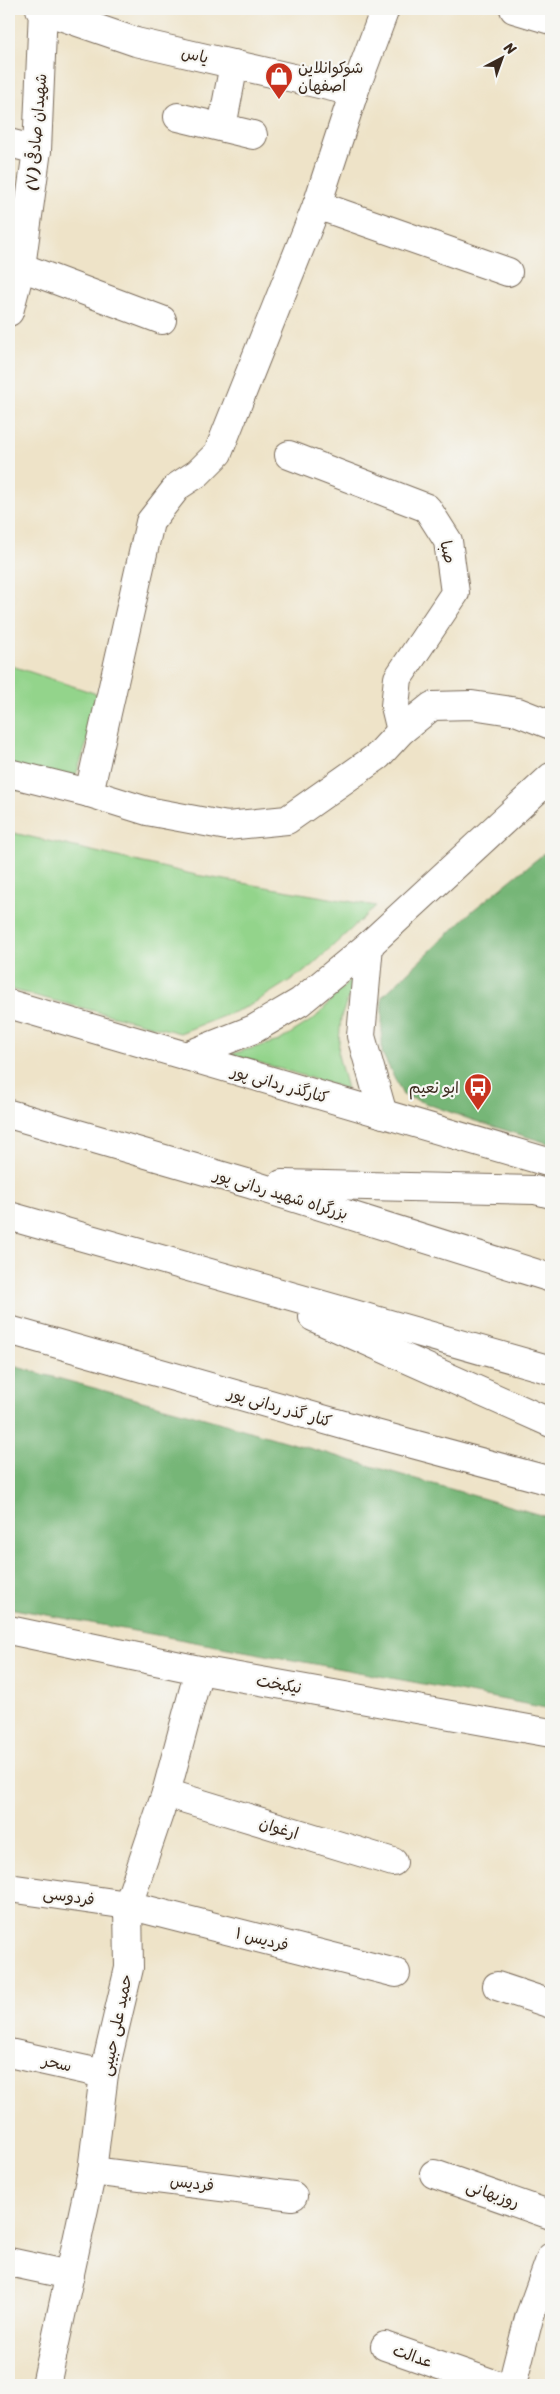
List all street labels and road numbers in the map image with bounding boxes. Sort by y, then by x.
street label: یاس [179,38,211,72]
street label: شهیدان صادقی (۷) [16,72,56,192]
street label: صبا [431,538,465,566]
street label: کنارگذر ردانی پور [226,1056,332,1112]
street label: بزرگراه شهید ردانی پور [208,1159,352,1228]
street label: کنار گذر ردانی پور [223,1378,336,1436]
street label: نیکبخت [254,1666,304,1702]
street label: ارغوان [256,1808,302,1848]
street label: فردوسی [41,1878,97,1914]
street label: فردیس ۱ [232,1918,292,1960]
street label: حمید علی حبیبی [91,1971,141,2079]
street label: سحر [38,2045,74,2080]
street label: فردیس [168,2166,216,2200]
street label: روزبهانی [462,2171,524,2217]
street label: عدالت [389,2336,437,2376]

